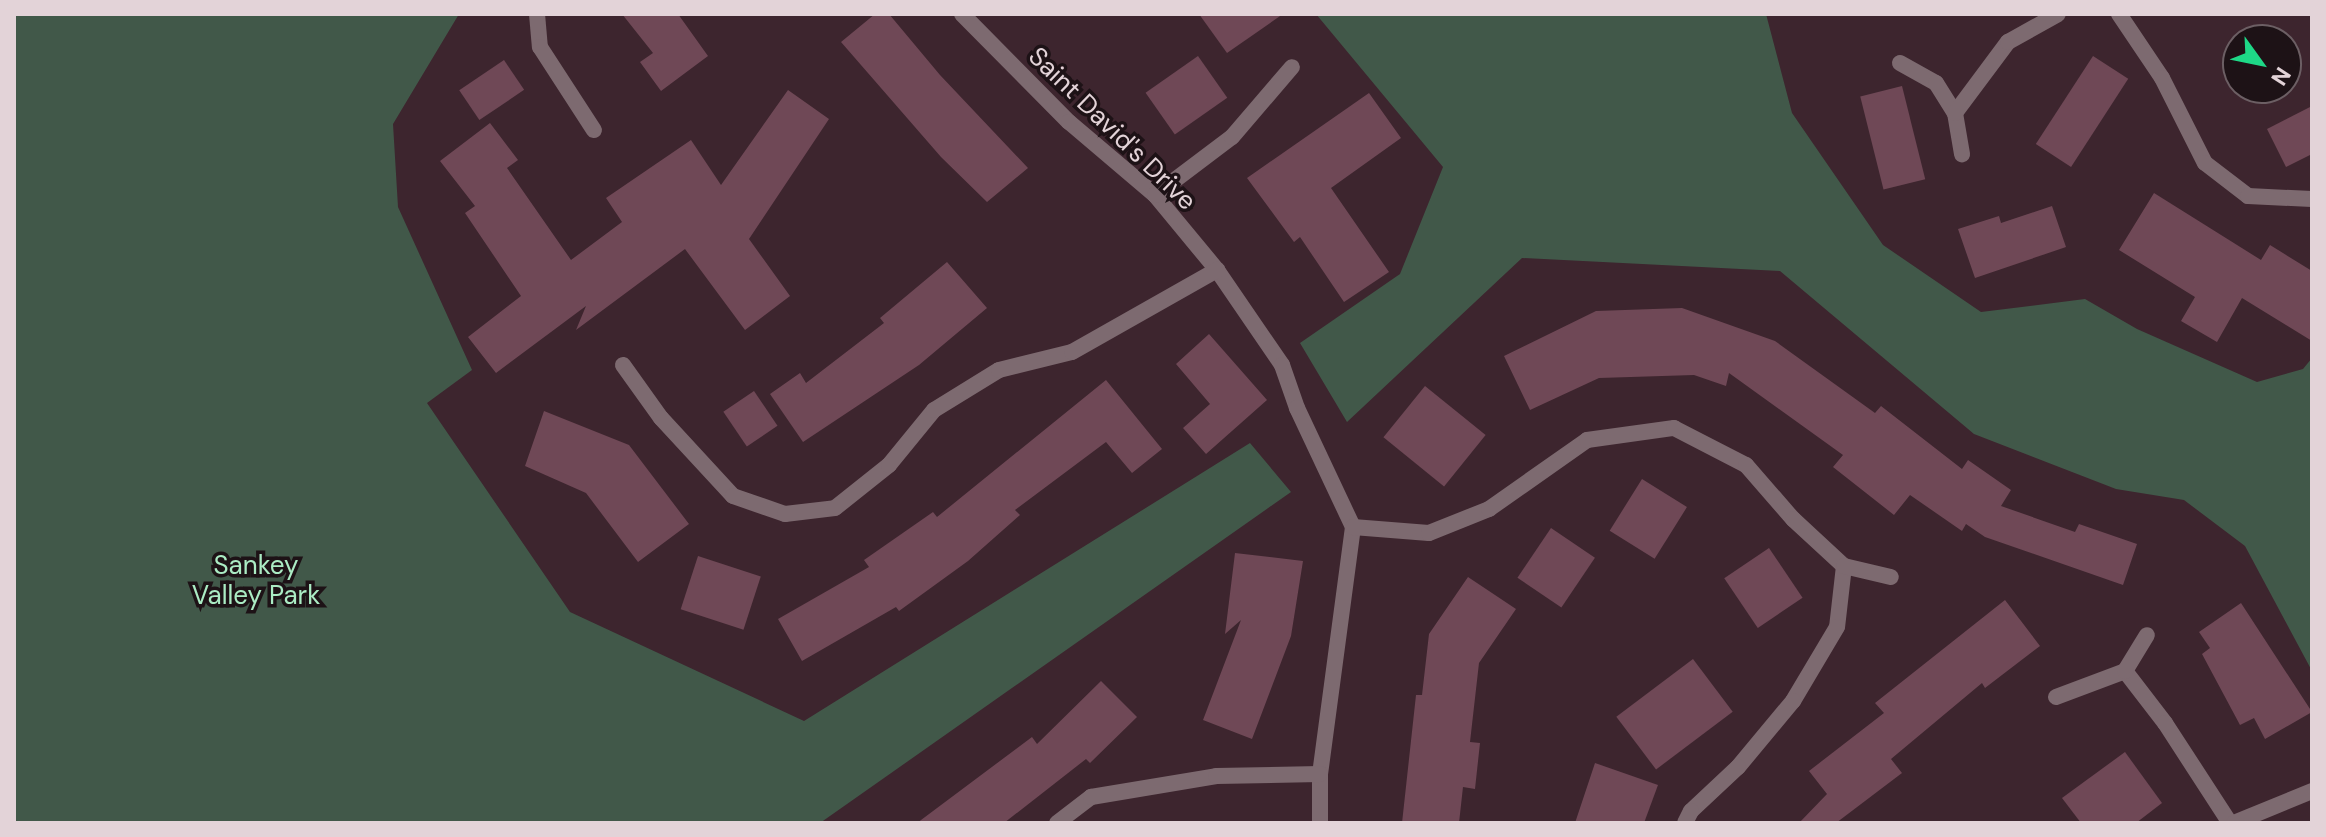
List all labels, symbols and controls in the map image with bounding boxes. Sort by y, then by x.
north arrow [2222,24,2302,104]
street label: Saint David's Drive [1022,41,1202,217]
text: N [2264,62,2297,91]
park label: Sankey Valley Park [192,550,320,612]

